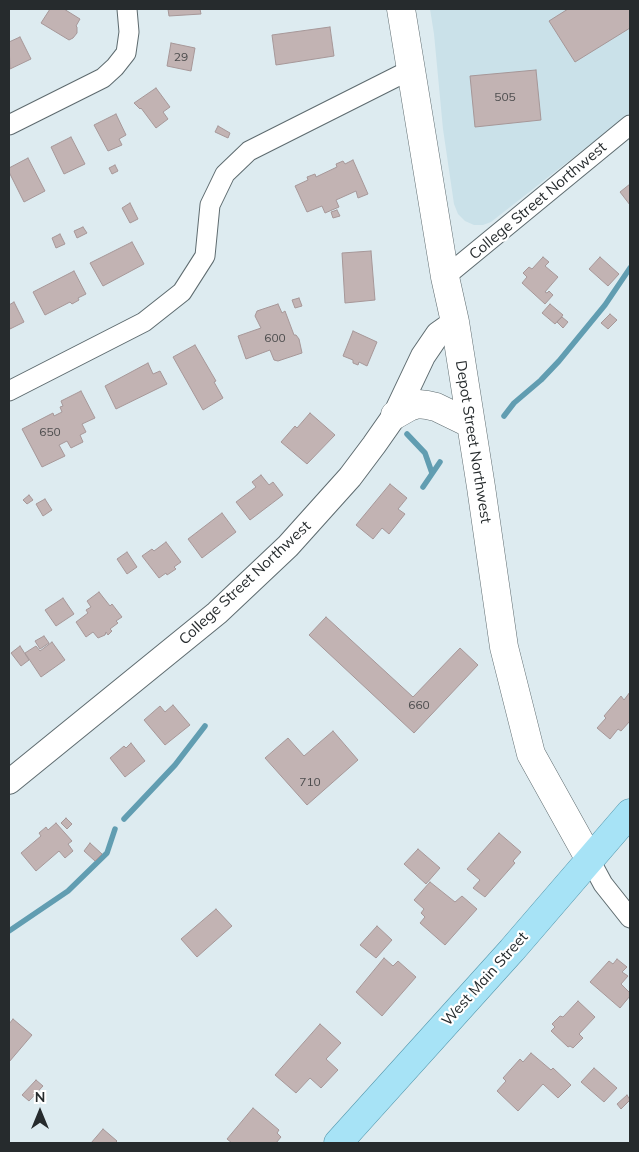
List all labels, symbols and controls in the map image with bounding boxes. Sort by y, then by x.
house number: 29 [174,50,188,64]
house number: 505 [494,90,516,104]
street label: College Street Northwest [466,138,610,264]
house number: 600 [264,331,286,345]
street label: Depot Street Northwest [451,359,495,525]
house number: 650 [39,425,61,439]
street label: College Street Northwest [175,517,315,649]
house number: 660 [408,698,430,712]
house number: 710 [299,775,321,789]
street label: West Main Street [438,928,532,1030]
north arrow [15,1087,65,1137]
text: N [35,1088,45,1106]

